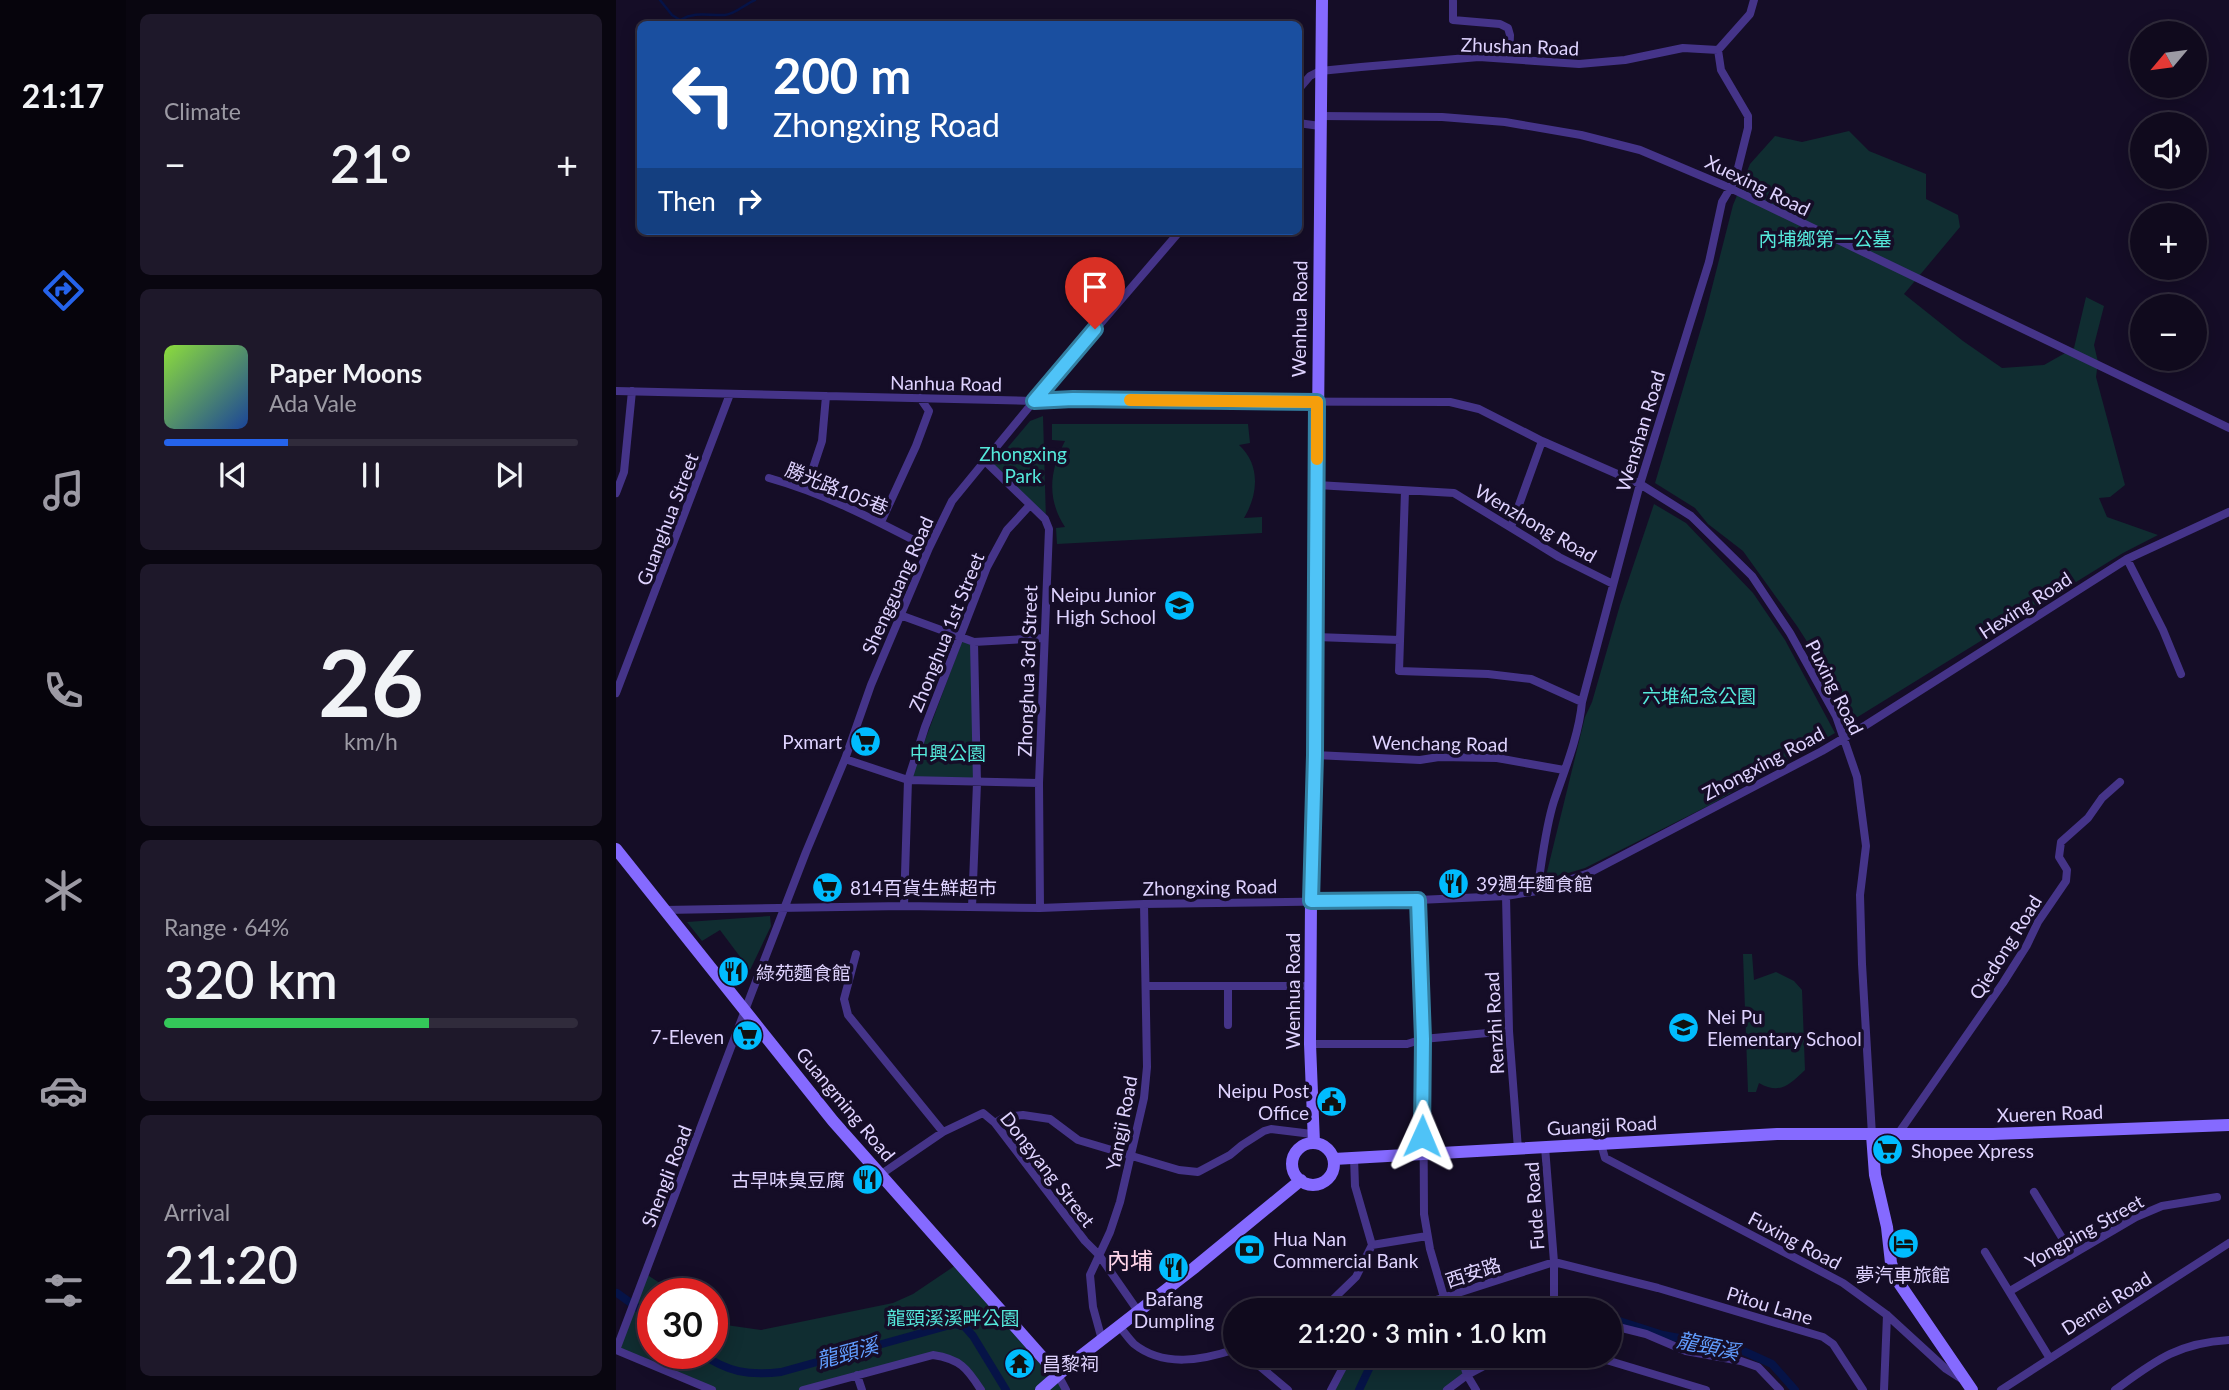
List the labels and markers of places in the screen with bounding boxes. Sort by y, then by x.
pin [1065,257,1125,329]
place label: Neipu Junior High School [1050,583,1156,628]
school or university icon: Neipu Junior High School [1162,588,1196,622]
supermarket icon: Pxmart [848,724,882,758]
place label: Pxmart [782,730,842,753]
restaurant icon: 39週年麵食館 [1436,866,1470,900]
supermarket icon: 814百貨生鮮超市 [810,870,844,904]
place label: 39週年麵食館 [1476,872,1593,895]
place label: 814百貨生鮮超市 [850,876,997,899]
restaurant icon: 綠苑麵食館 [716,955,750,989]
place label: 綠苑麵食館 [756,961,851,984]
place label: Nei Pu Elementary School [1707,1005,1862,1050]
school or university icon: Nei Pu Elementary School [1667,1010,1701,1044]
supermarket icon: 7-Eleven [730,1019,764,1053]
place label: 7-Eleven [651,1025,724,1048]
place label: Neipu Post Office [1217,1079,1309,1124]
public building icon: Neipu Post Office [1315,1084,1349,1118]
supermarket icon: Shopee Xpress [1871,1133,1905,1167]
place label: Shopee Xpress [1911,1139,2034,1162]
restaurant icon: 古早味臭豆腐 [851,1162,885,1196]
place label: 古早味臭豆腐 [731,1168,845,1191]
hotel icon: 夢汽車旅館 [1886,1226,1920,1260]
place label: Hua Nan Commercial Bank [1273,1227,1419,1272]
bank icon: Hua Nan Commercial Bank [1233,1232,1267,1266]
restaurant icon: Bafang Dumpling [1157,1250,1191,1284]
place label: 夢汽車旅館 [1855,1263,1951,1286]
place label: Bafang Dumpling [1134,1287,1214,1332]
temple icon: 昌黎祠 [1002,1346,1036,1380]
place label: 昌黎祠 [1042,1352,1099,1375]

